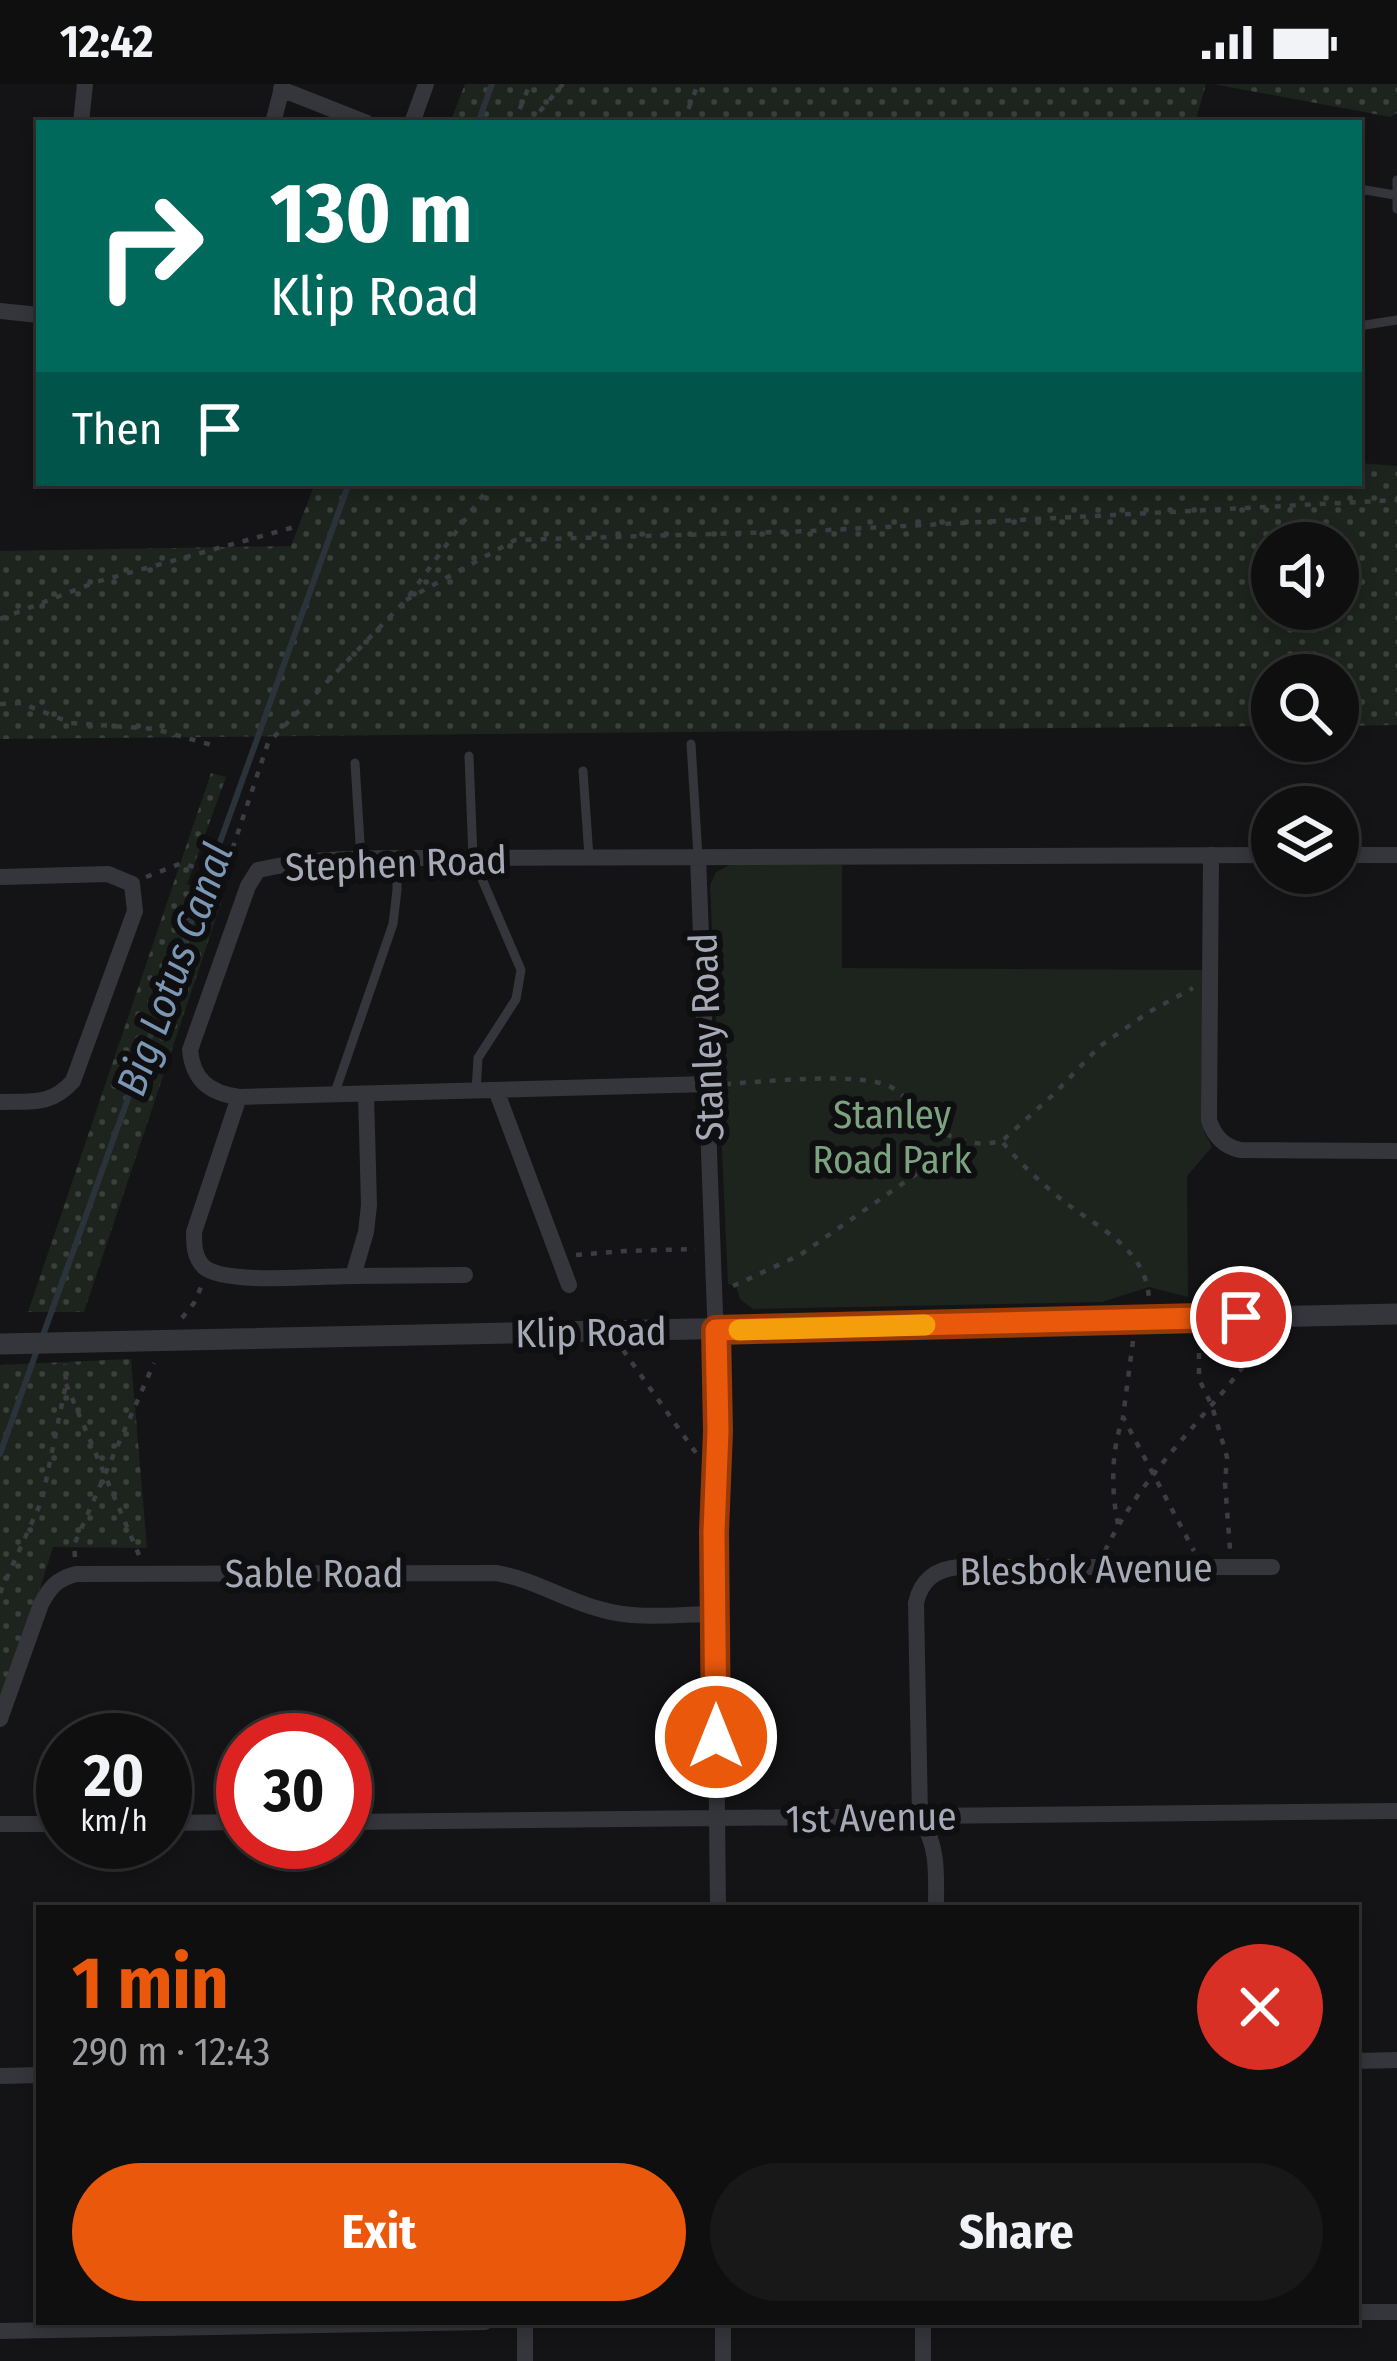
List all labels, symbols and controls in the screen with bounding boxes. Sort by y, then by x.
text: 12:42 [60,15,153,69]
text: 130 m [270,163,473,264]
icon: right [72,168,228,324]
text: Klip Road [270,265,480,329]
icon: arrive [187,396,253,462]
text: Then [72,402,163,456]
map controls [1251,522,1359,894]
button: sound [1251,522,1359,630]
button: search [1251,654,1359,762]
button: layers [1251,786,1359,894]
water label: Big Lotus Canal [106,836,244,1102]
street label: Stephen Road [284,837,508,891]
street label: Stanley Road [680,932,734,1142]
park label: Stanley Road Park [812,1092,972,1183]
pin [1190,1266,1292,1368]
icon: arrive [1208,1284,1274,1350]
street label: Klip Road [515,1309,667,1357]
street label: Blesbok Avenue [959,1545,1213,1595]
street label: Sable Road [225,1551,403,1597]
position arrow [653,1674,779,1800]
speed limit sign: 30 [216,1713,372,1869]
text: 20 [84,1740,144,1812]
street label: 1st Avenue [785,1794,957,1842]
text: km/h [81,1803,147,1839]
text: 1 min [72,1941,229,2027]
button: close [1197,1944,1323,2070]
text: 290 m · 12:43 [72,2029,270,2075]
button: Exit [72,2163,686,2301]
button: Share [710,2163,1323,2301]

